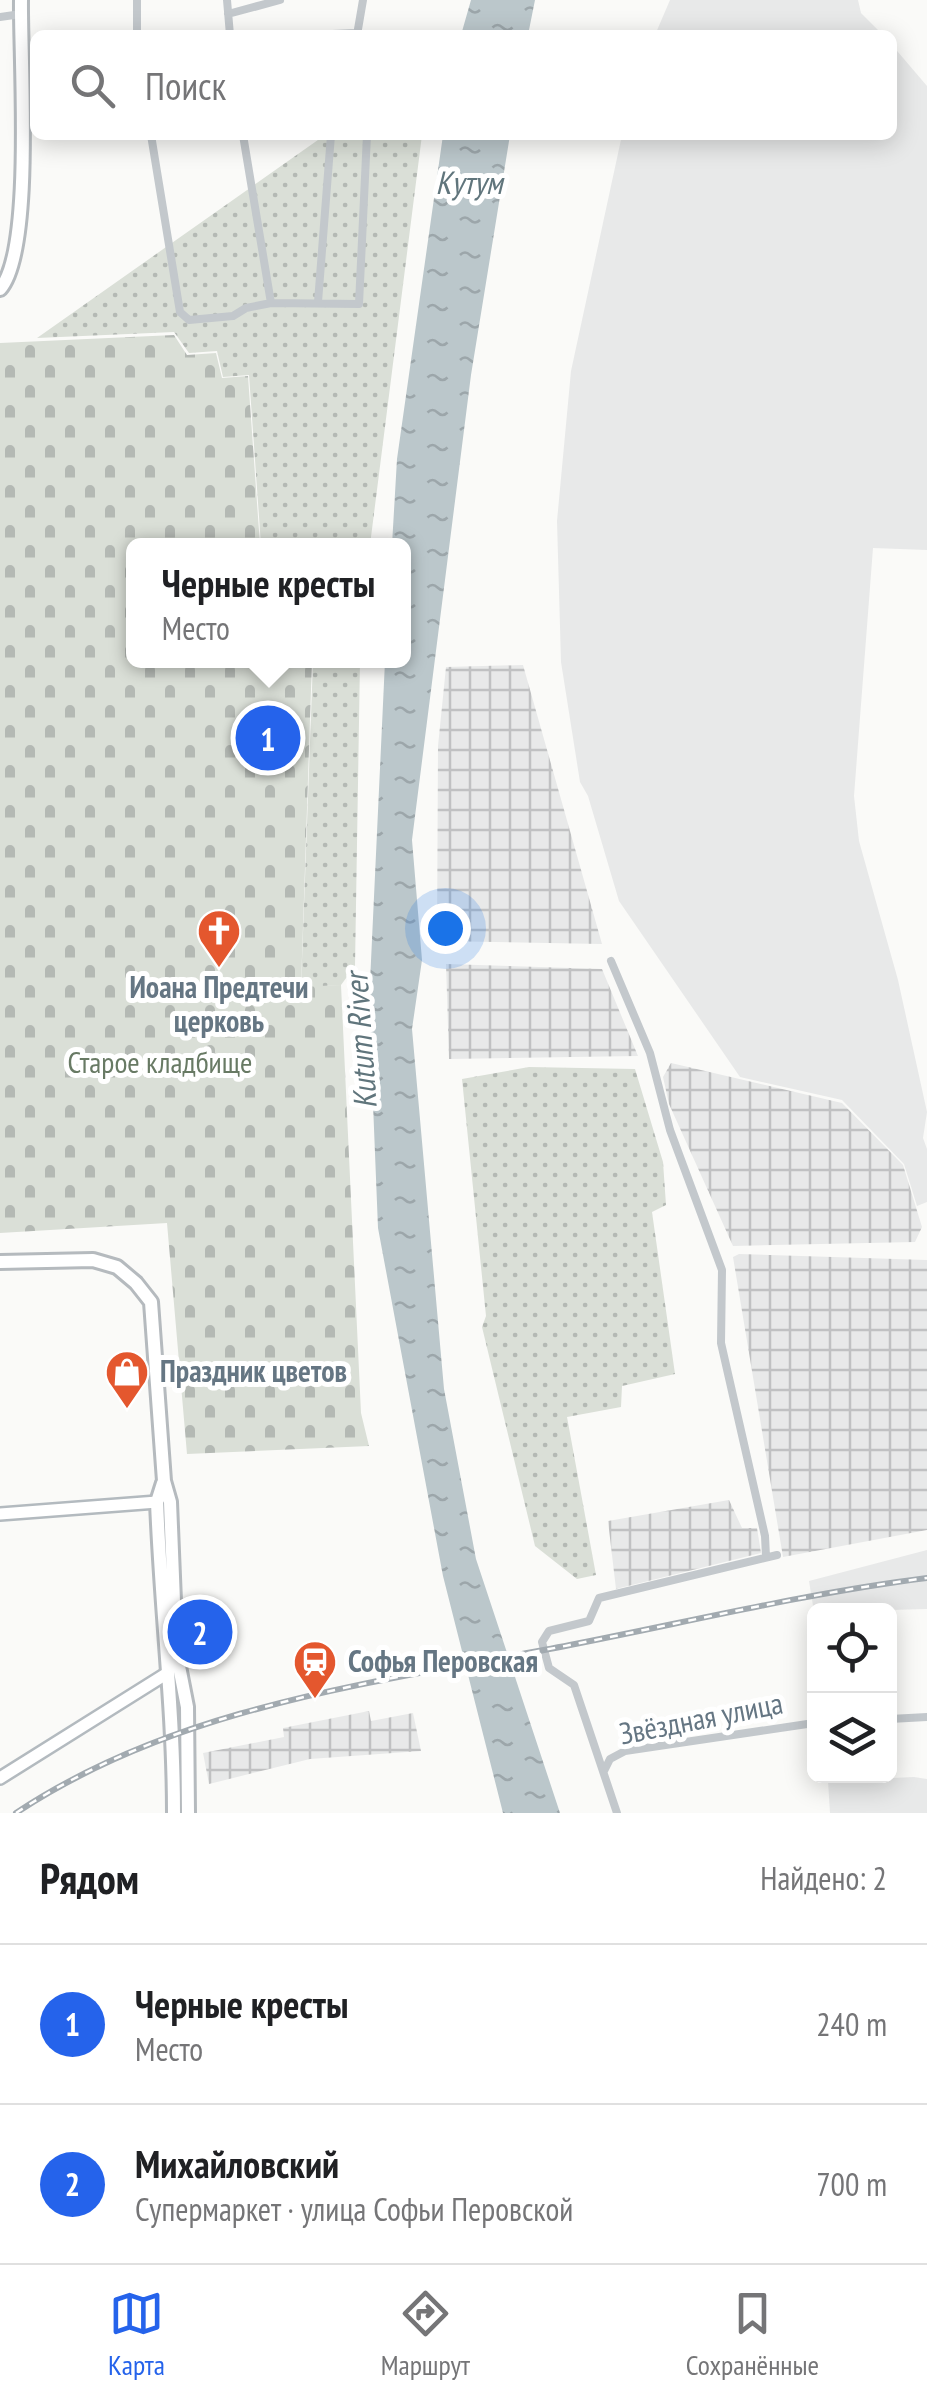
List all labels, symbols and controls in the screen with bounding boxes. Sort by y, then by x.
search box [30,30,897,140]
icon: search [65,58,120,113]
text: Поиск [145,61,226,110]
water label: Кутум [436,161,505,203]
popup [126,538,411,668]
text: Черные кресты [162,558,375,607]
text: Место [162,607,230,649]
pin: 1 [236,700,300,776]
your location [420,903,471,954]
church icon: Иоана Предтечи церковь [196,908,242,969]
place label: Иоана Предтечи церковь [129,967,309,1040]
water label: Kutum River [334,968,386,1110]
park label: Старое кладбище [68,1042,252,1081]
shop icon: Праздник цветов [104,1349,150,1410]
place label: Праздник цветов [160,1351,347,1390]
pin: 2 [168,1594,232,1670]
map controls [807,1603,897,1783]
button: locate [807,1603,897,1693]
station icon: Софья Перовская [292,1639,338,1700]
place label: Софья Перовская [348,1641,538,1680]
street label: Звёздная улица [616,1683,786,1752]
button: layers [807,1693,897,1783]
text: Рядом [40,1851,139,1906]
text: Найдено: 2 [760,1857,887,1899]
text: Черные кресты [135,1979,348,2028]
text: 1 [65,2003,80,2045]
text: 240 m [816,2003,887,2045]
text: Место [135,2028,203,2070]
text: Михайловский [135,2139,339,2188]
text: 2 [65,2163,80,2205]
text: 700 m [816,2163,887,2205]
text: Супермаркет · улица Софьи Перовской [135,2188,573,2230]
tab: Карта [108,2286,165,2383]
tab: Маршрут [381,2286,470,2383]
tab: Сохранённые [686,2286,819,2383]

